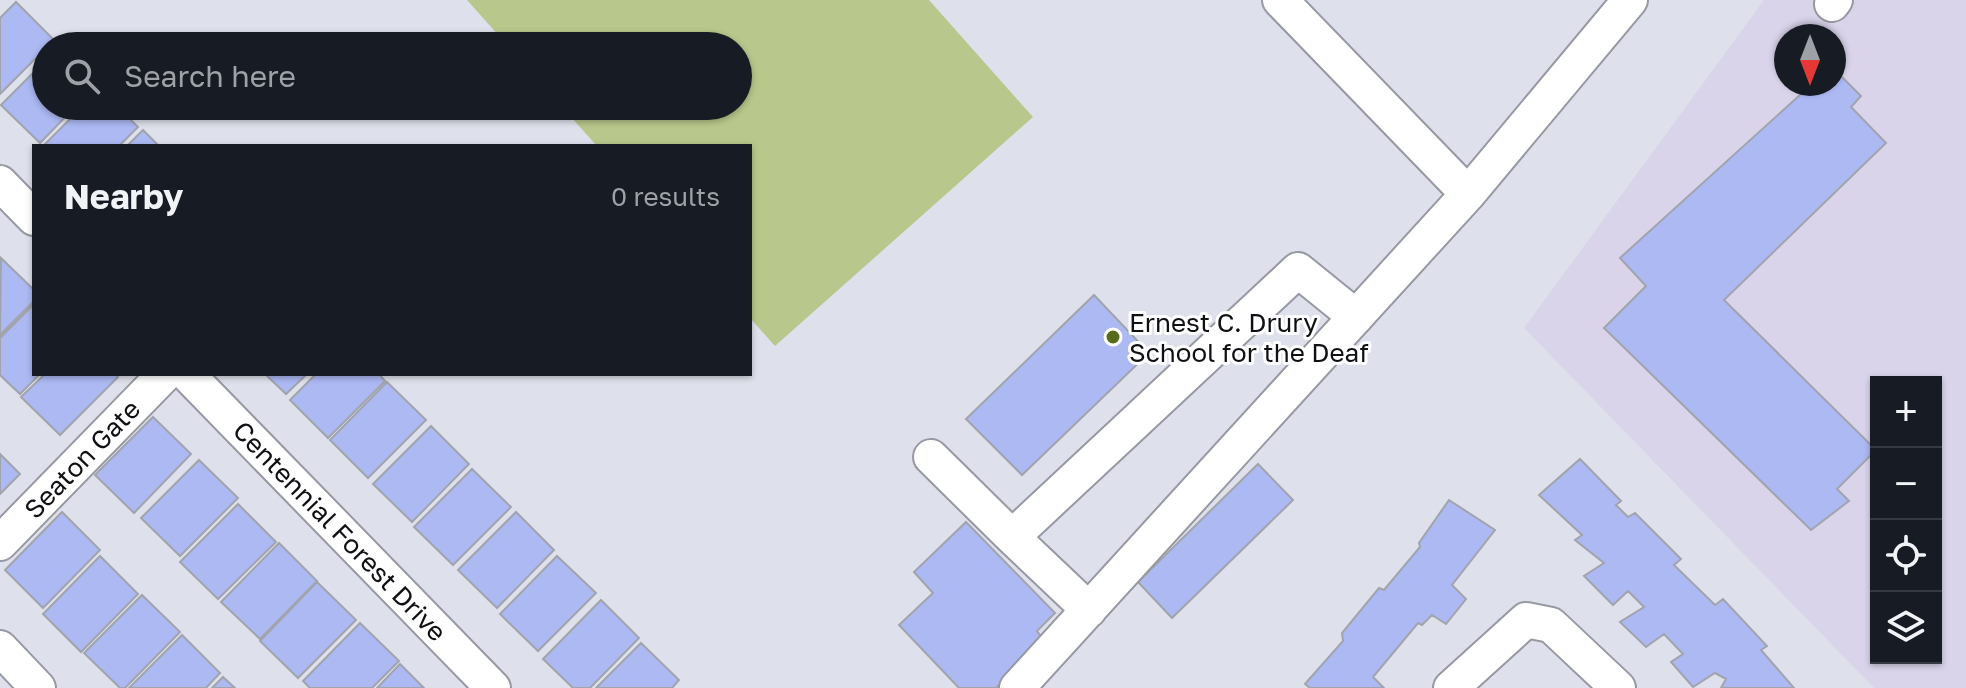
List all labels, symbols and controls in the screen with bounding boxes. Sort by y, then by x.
north arrow [1774,24,1846,96]
search box [32,32,752,120]
icon: search [60,54,104,98]
text: Search here [124,58,296,94]
text: Nearby [64,176,184,216]
text: 0 results [611,181,720,212]
place label: Ernest C. Drury School for the Deaf [1129,307,1369,368]
marker: Ernest C. Drury School for the Deaf [1104,328,1122,346]
map controls [1870,376,1942,664]
button: + [1870,376,1942,448]
street label: Seaton Gate [18,393,146,525]
street label: Centennial Forest Drive [227,415,453,647]
button: − [1870,448,1942,520]
button: locate [1870,520,1942,592]
button: layers [1870,592,1942,664]

